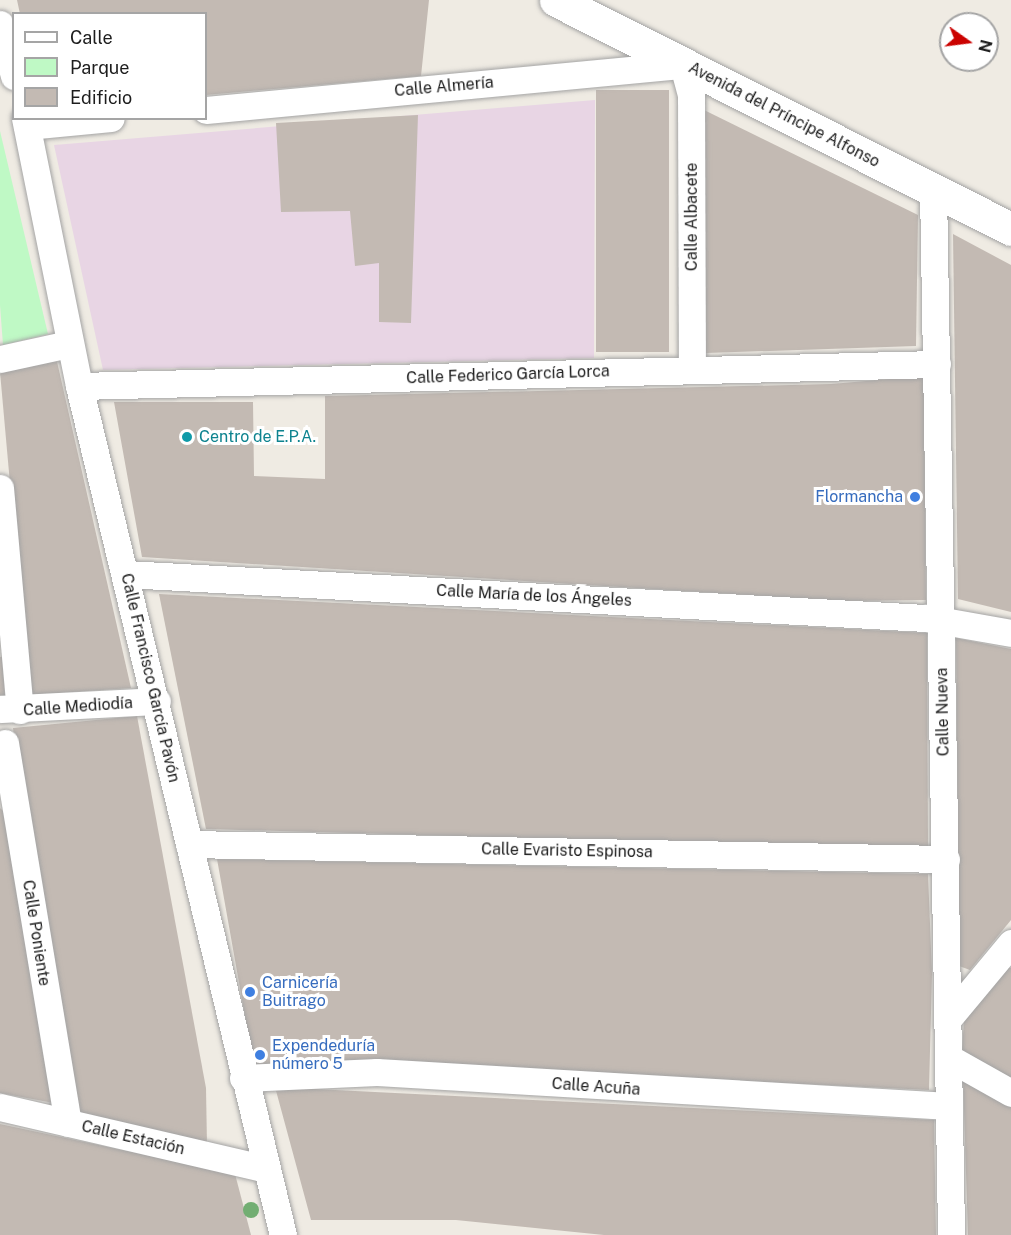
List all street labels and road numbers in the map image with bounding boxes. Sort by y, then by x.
street label: Avenida del Príncipe Alfonso [685,58,883,172]
street label: Calle Almería [393,73,495,101]
street label: Calle Albacete [682,163,702,271]
street label: Calle Federico García Lorca [406,362,610,388]
street label: Calle Francisco García Pavón [117,571,183,785]
street label: Calle María de los Ángeles [435,581,633,611]
street label: Calle Nueva [933,667,953,757]
street label: Calle Mediodía [23,694,133,720]
street label: Calle Evaristo Espinosa [481,840,653,862]
street label: Calle Poniente [18,879,54,987]
street label: Calle Acuña [551,1074,641,1100]
street label: Calle Estación [80,1117,186,1159]

